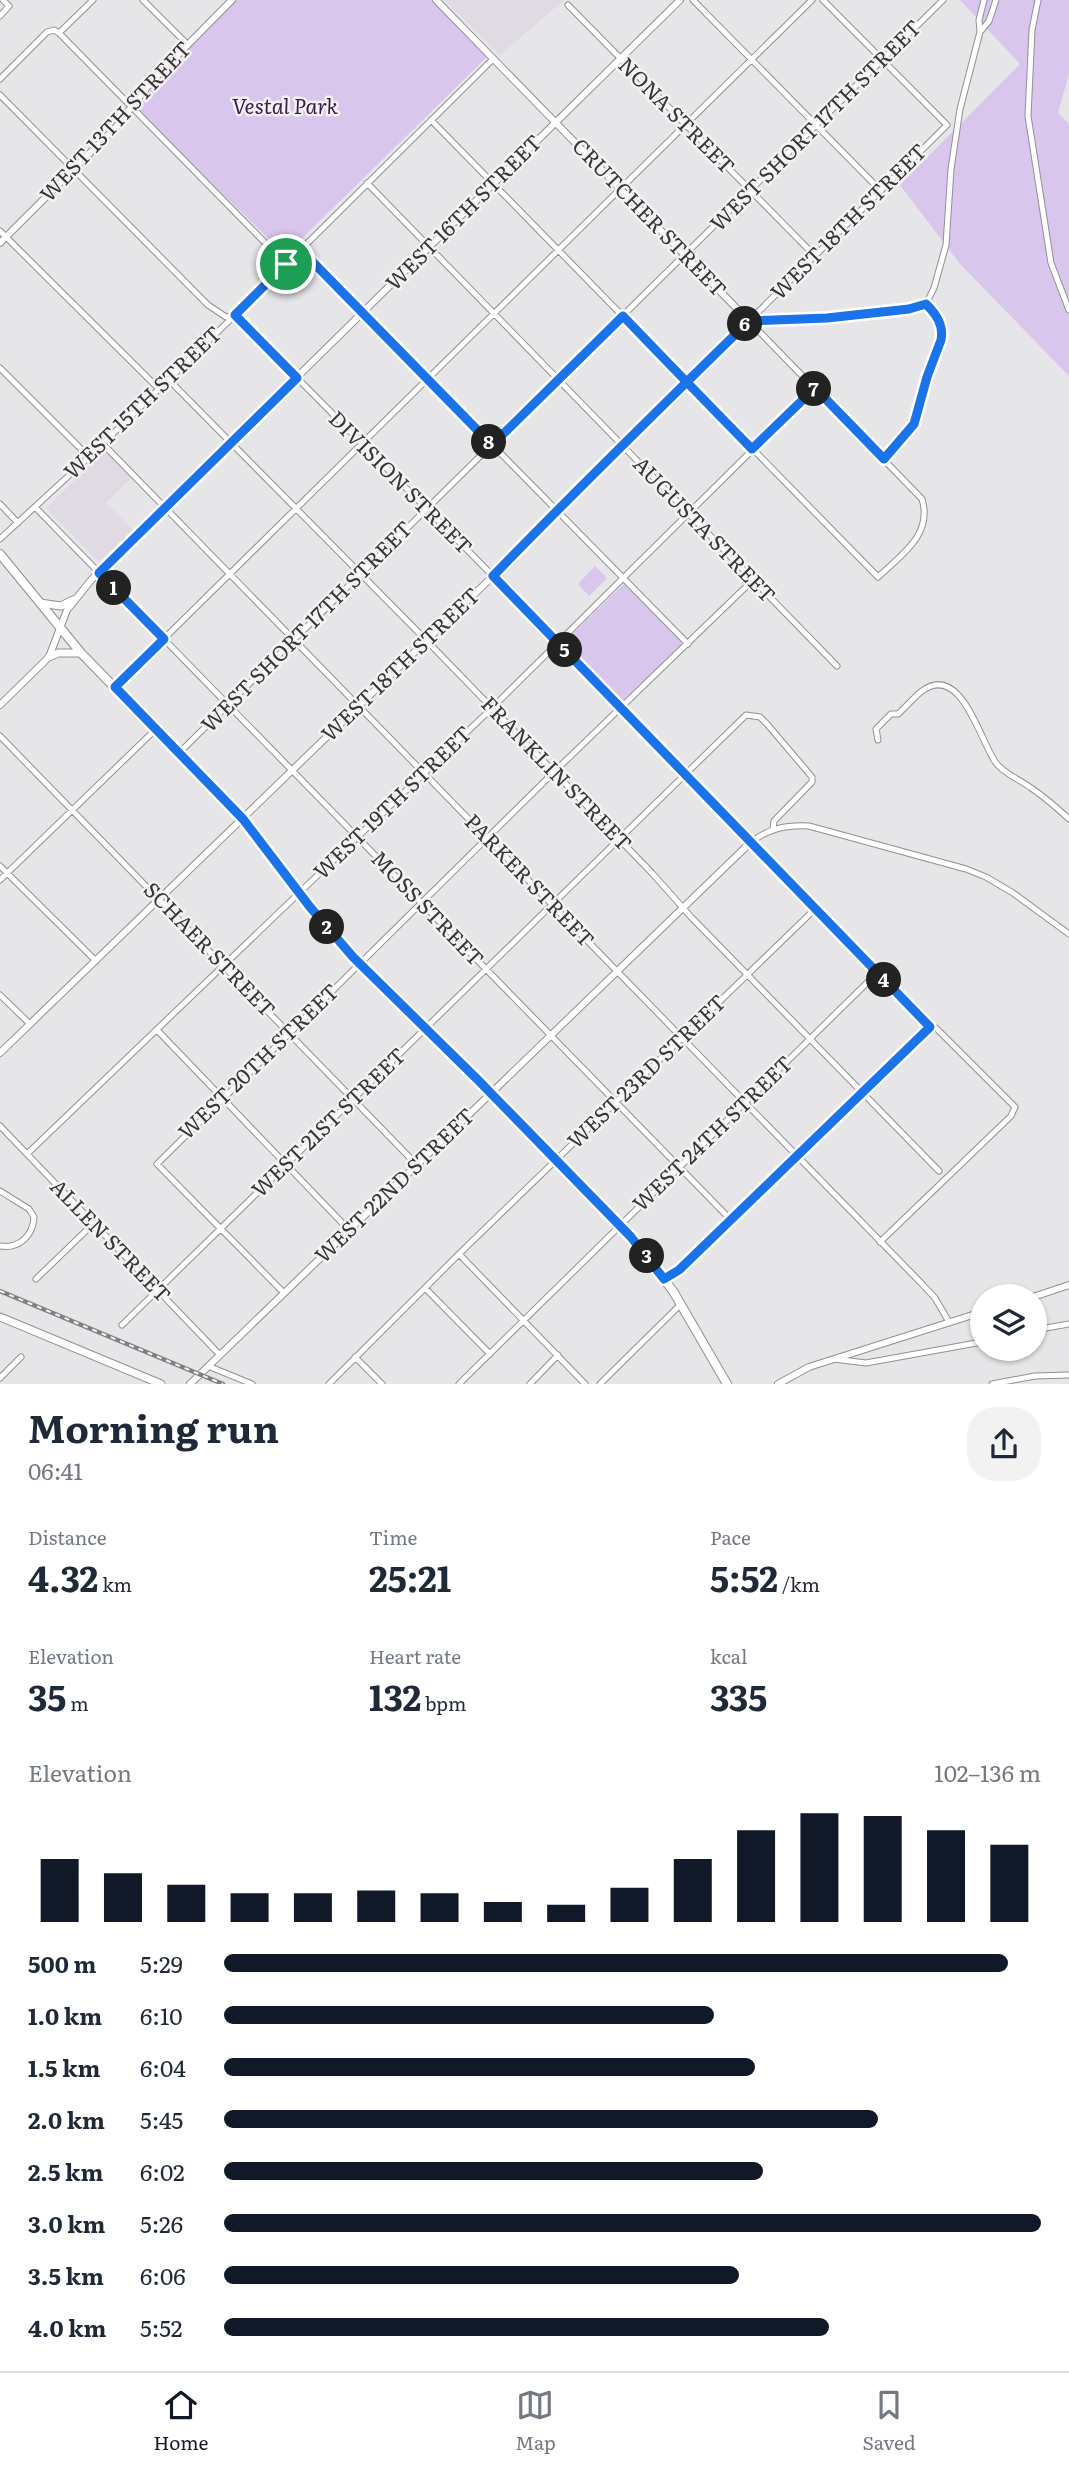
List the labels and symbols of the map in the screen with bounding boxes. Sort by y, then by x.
street label: WEST SHORT 17TH STREET [701,11,927,237]
street label: WEST 13TH STREET [31,33,197,208]
street label: NONA STREET [612,49,743,180]
park label: Vestal Park [232,89,338,120]
street label: WEST 16TH STREET [377,126,547,296]
street label: CRUTCHER STREET [567,130,735,303]
street label: WEST 18TH STREET [762,135,932,305]
pin [256,234,316,294]
pin: 6 [728,306,762,342]
street label: WEST 15TH STREET [55,317,227,485]
pin: 7 [796,372,832,406]
street label: DIVISION STREET [323,402,481,560]
pin: 8 [472,424,506,460]
street label: AUGUSTA STREET [628,448,784,609]
street label: WEST SHORT 17TH STREET [192,512,418,738]
pin: 1 [96,570,132,606]
street label: WEST 18TH STREET [313,579,486,747]
pin: 5 [548,632,582,668]
street label: FRANKLIN STREET [475,688,640,857]
street label: WEST 19TH STREET [305,717,477,885]
street label: PARKER STREET [459,805,603,953]
street label: MOSS STREET [365,842,492,972]
street label: SCHAER STREET [138,874,284,1023]
pin: 2 [310,909,344,944]
pin: 4 [866,962,902,998]
street label: WEST 20TH STREET [170,975,345,1145]
street label: WEST 23RD STREET [559,986,732,1154]
street label: WEST 21ST STREET [243,1039,411,1203]
street label: WEST 24TH STREET [624,1047,798,1217]
street label: WEST 22ND STREET [306,1100,480,1269]
street label: ALLEN STREET [44,1170,179,1308]
pin: 3 [630,1238,664,1274]

